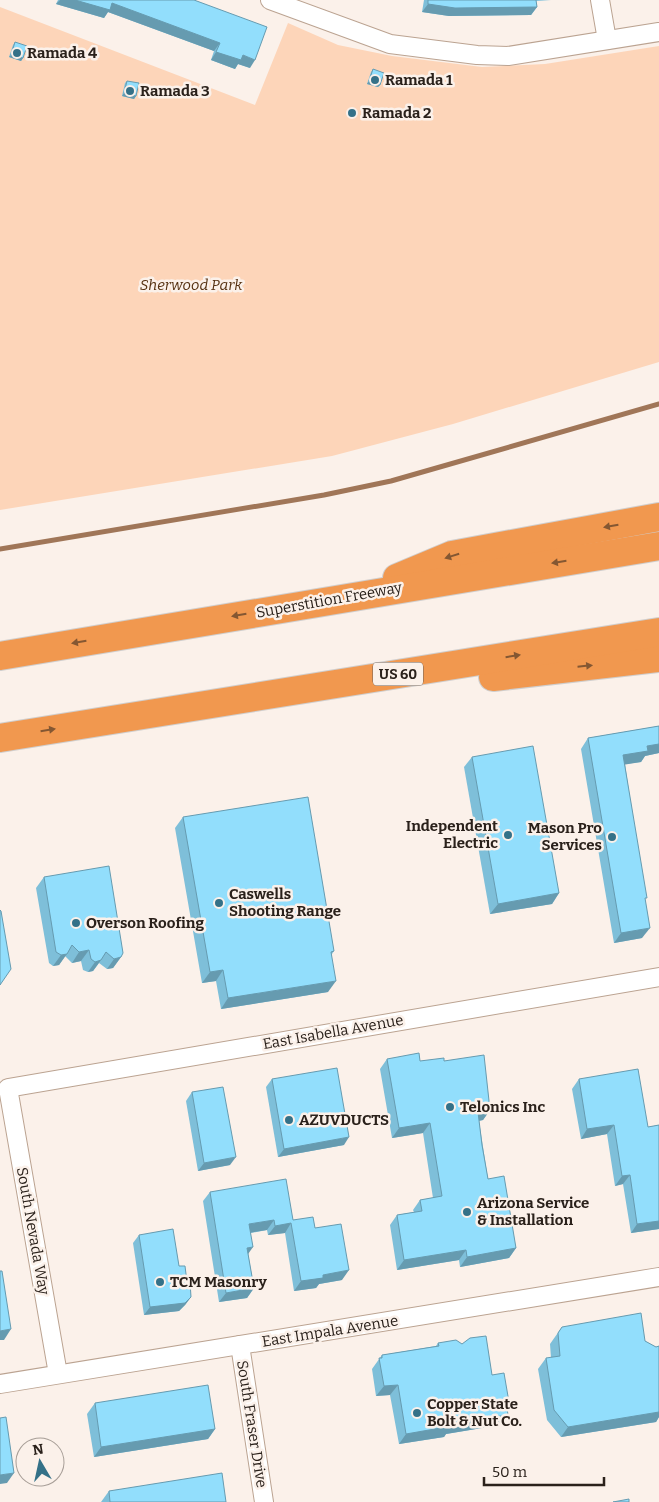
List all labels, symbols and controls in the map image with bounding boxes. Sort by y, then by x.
place label: Ramada 4 [27,44,97,62]
marker: Ramada 4 [11,47,23,59]
place label: Ramada 1 [385,71,453,89]
marker: Ramada 1 [369,74,381,86]
place label: Ramada 3 [140,82,210,100]
marker: Ramada 3 [124,85,136,97]
place label: Ramada 2 [362,104,432,122]
marker: Ramada 2 [346,107,358,119]
park label: Sherwood Park [140,276,243,294]
one-way arrow [603,522,619,530]
one-way arrow [444,552,459,560]
one-way arrow [551,558,567,566]
street label: Superstition Freeway [255,578,403,622]
one-way arrow [231,611,247,619]
one-way arrow [70,639,86,647]
one-way arrow [505,651,521,659]
road number: US 60 [373,662,423,686]
one-way arrow [577,662,593,670]
one-way arrow [40,726,56,734]
place label: Independent Electric [406,817,498,852]
place label: Mason Pro Services [528,819,602,854]
marker: Independent Electric [502,829,514,841]
marker: Mason Pro Services [606,831,618,843]
place label: Caswells Shooting Range [229,885,341,920]
marker: Caswells Shooting Range [213,897,225,909]
place label: Overson Roofing [86,914,204,932]
marker: Overson Roofing [70,917,82,929]
street label: East Isabella Avenue [261,1011,405,1053]
place label: Telonics Inc [460,1098,545,1116]
marker: Telonics Inc [444,1101,456,1113]
place label: AZUVDUCTS [299,1111,389,1129]
marker: AZUVDUCTS [283,1114,295,1126]
street label: South Nevada Way [13,1166,53,1296]
place label: Arizona Service & Installation [477,1194,589,1229]
marker: Arizona Service & Installation [461,1206,473,1218]
place label: TCM Masonry [170,1273,267,1291]
marker: TCM Masonry [154,1276,166,1288]
street label: East Impala Avenue [261,1311,399,1351]
street label: South Fraser Drive [233,1359,271,1489]
place label: Copper State Bolt & Nut Co. [427,1395,522,1430]
marker: Copper State Bolt & Nut Co. [411,1407,423,1419]
north arrow [15,1437,65,1487]
text: N [31,1440,45,1459]
scale bar [484,1454,604,1486]
text: 50 m [492,1463,528,1481]

